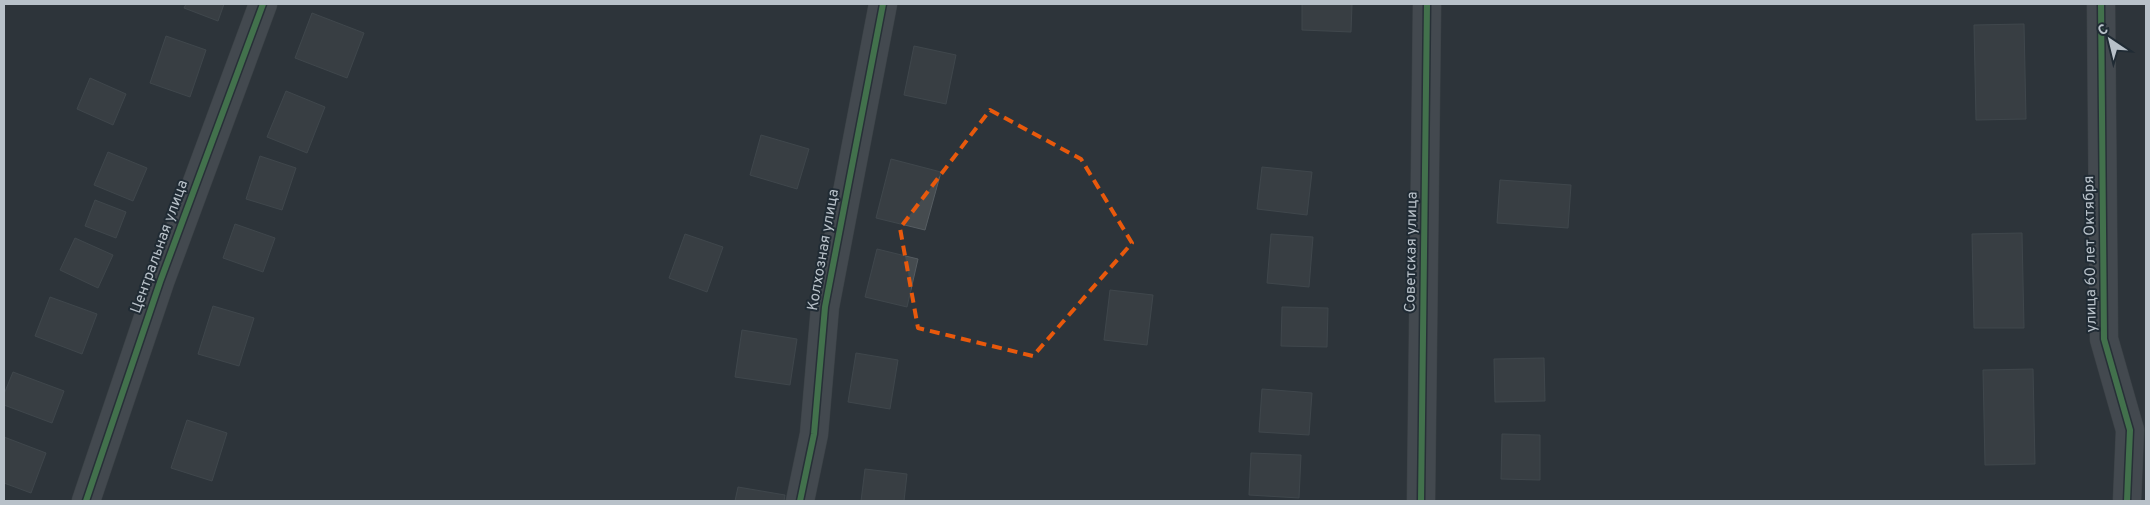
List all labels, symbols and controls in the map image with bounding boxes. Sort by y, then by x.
north arrow [2085,15,2135,65]
text: С [2095,21,2112,40]
street label: улица 60 лет Октября [2080,176,2102,332]
street label: Центральная улица [127,178,193,316]
street label: Колхозная улица [804,188,844,312]
street label: Советская улица [1401,191,1423,313]

